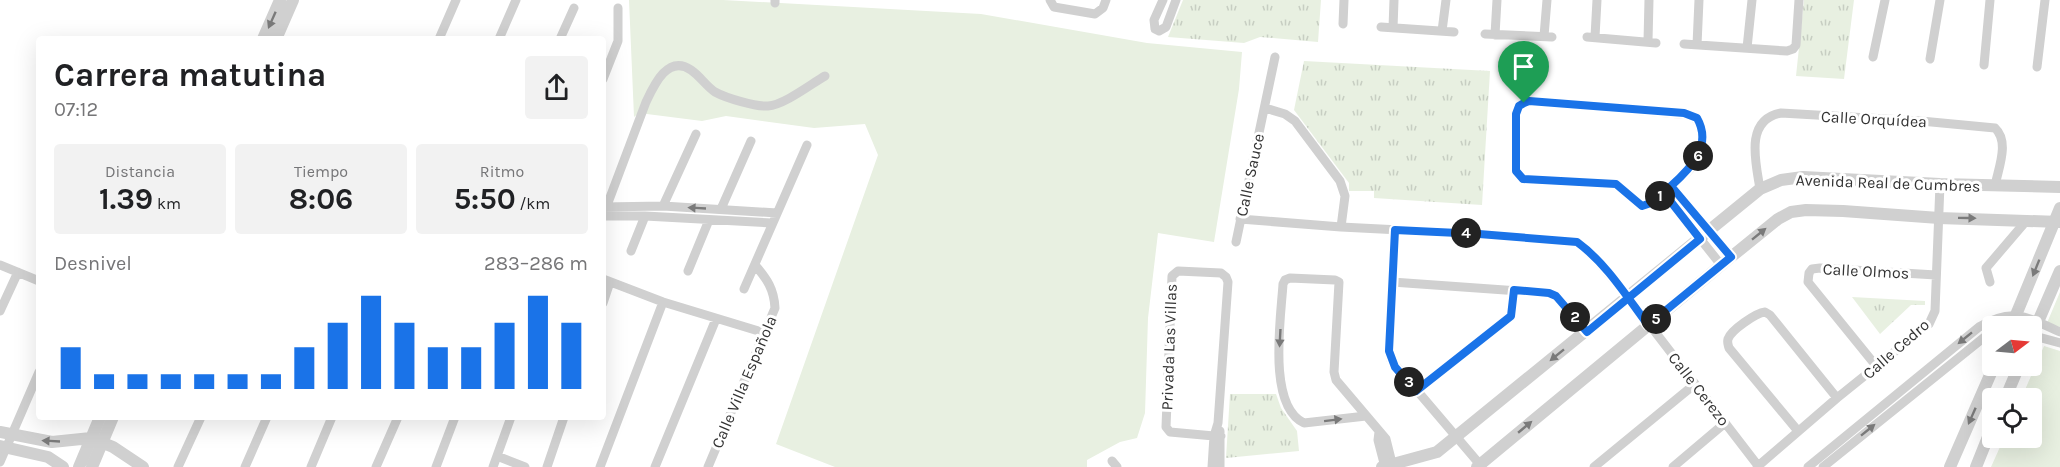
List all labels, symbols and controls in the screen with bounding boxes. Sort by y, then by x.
one-way arrow [267,11,277,29]
pin [1498,41,1549,103]
icon: arrive [1507,50,1540,83]
text: Carrera matutina [54,56,326,94]
button: share [525,56,588,119]
text: 07:12 [54,98,98,121]
street label: Calle Orquídea [1821,107,1927,131]
street label: Calle Sauce [1232,132,1268,218]
pin: 6 [1683,141,1713,171]
text: 6 [1693,146,1703,165]
text: Distancia [105,162,175,181]
text: Tiempo [294,162,348,181]
text: Ritmo [480,162,524,181]
street label: Avenida Real de Cumbres [1795,170,1981,196]
text: 1.39 [99,181,153,217]
text: 8:06 [289,181,353,217]
text: 5:50 [454,181,516,217]
pin: 1 [1645,181,1675,211]
text: 1 [1657,186,1663,205]
text: km [153,194,181,213]
text: /km [516,194,550,213]
one-way arrow [688,203,707,213]
one-way arrow [1958,214,1977,223]
pin: 4 [1451,218,1481,248]
text: 4 [1461,223,1471,242]
one-way arrow [1751,229,1766,241]
text: Desnivel [54,252,132,275]
text: 283–286 m [484,252,588,275]
street label: Calle Olmos [1822,259,1910,283]
one-way arrow [2031,260,2041,278]
street label: Privada Las Villas [1157,283,1181,411]
pin: 2 [1560,302,1590,332]
pin: 5 [1641,304,1671,334]
text: 2 [1570,307,1580,326]
text: 5 [1651,309,1661,328]
street label: Calle Villa Española [707,313,781,451]
street label: Calle Cedro [1859,315,1933,383]
north arrow [1982,316,2042,376]
map controls [1982,316,2042,448]
one-way arrow [1276,328,1285,347]
one-way arrow [1957,332,1973,345]
street label: Calle Cerezo [1664,348,1734,430]
one-way arrow [1550,349,1565,361]
pin: 3 [1394,367,1424,397]
text: 3 [1404,372,1414,391]
button: locate [1982,388,2042,448]
one-way arrow [1967,408,1977,426]
one-way arrow [1324,416,1343,425]
one-way arrow [1517,421,1533,434]
one-way arrow [1861,425,1876,437]
one-way arrow [41,436,60,445]

